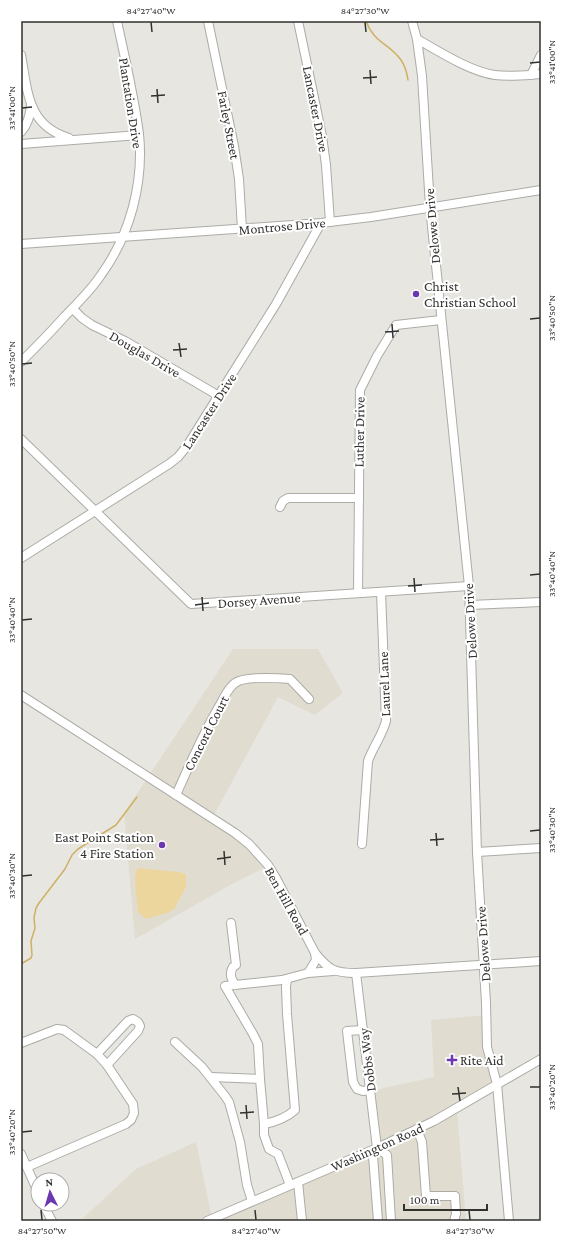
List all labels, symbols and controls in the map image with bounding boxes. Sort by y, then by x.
text: 84°27'40"W [127,5,176,16]
text: 84°27'30"W [341,5,390,16]
text: 33°41'00"N [546,39,557,84]
street label: Plantation Drive [116,57,146,149]
street label: Lancaster Drive [300,65,332,153]
text: 33°41'00"N [6,85,17,130]
street label: Farley Street [215,89,244,161]
street label: Delowe Drive [421,188,443,264]
street label: Montrose Drive [238,214,326,238]
place label: Christ Christian School [424,278,517,310]
marker: Christ Christian School [411,289,421,299]
text: 33°40'50"N [546,295,557,341]
street label: Douglas Drive [107,327,183,381]
text: 33°40'50"N [6,341,17,387]
street label: Lancaster Drive [178,370,240,452]
street label: Luther Drive [350,397,368,467]
text: 33°40'40"N [546,550,557,597]
street label: Delowe Drive [460,583,480,659]
street label: Dorsey Avenue [217,589,301,611]
text: 33°40'40"N [6,596,17,643]
street label: Laurel Lane [375,651,393,717]
street label: Concord Court [180,692,232,773]
text: 33°40'30"N [546,807,557,853]
place label: East Point Station 4 Fire Station [55,829,154,861]
marker: East Point Station 4 Fire Station [157,840,167,850]
text: 33°40'30"N [6,853,17,899]
street label: Ben Hill Road [262,864,313,938]
street label: Delowe Drive [472,906,494,982]
street label: Dobbs Way [355,1027,379,1093]
place label: Rite Aid [460,1052,504,1068]
marker: Rite Aid [447,1055,457,1065]
text: 33°40'20"N [546,1063,557,1110]
text: 33°40'20"N [6,1108,17,1155]
street label: Washington Road [328,1119,426,1175]
north arrow [30,1172,70,1212]
text: N [45,1176,54,1188]
scale bar [404,1186,487,1212]
text: 100 m [410,1193,440,1207]
text: 84°27'50"W [18,1225,67,1236]
text: 84°27'40"W [232,1225,281,1236]
text: 84°27'30"W [446,1225,495,1236]

